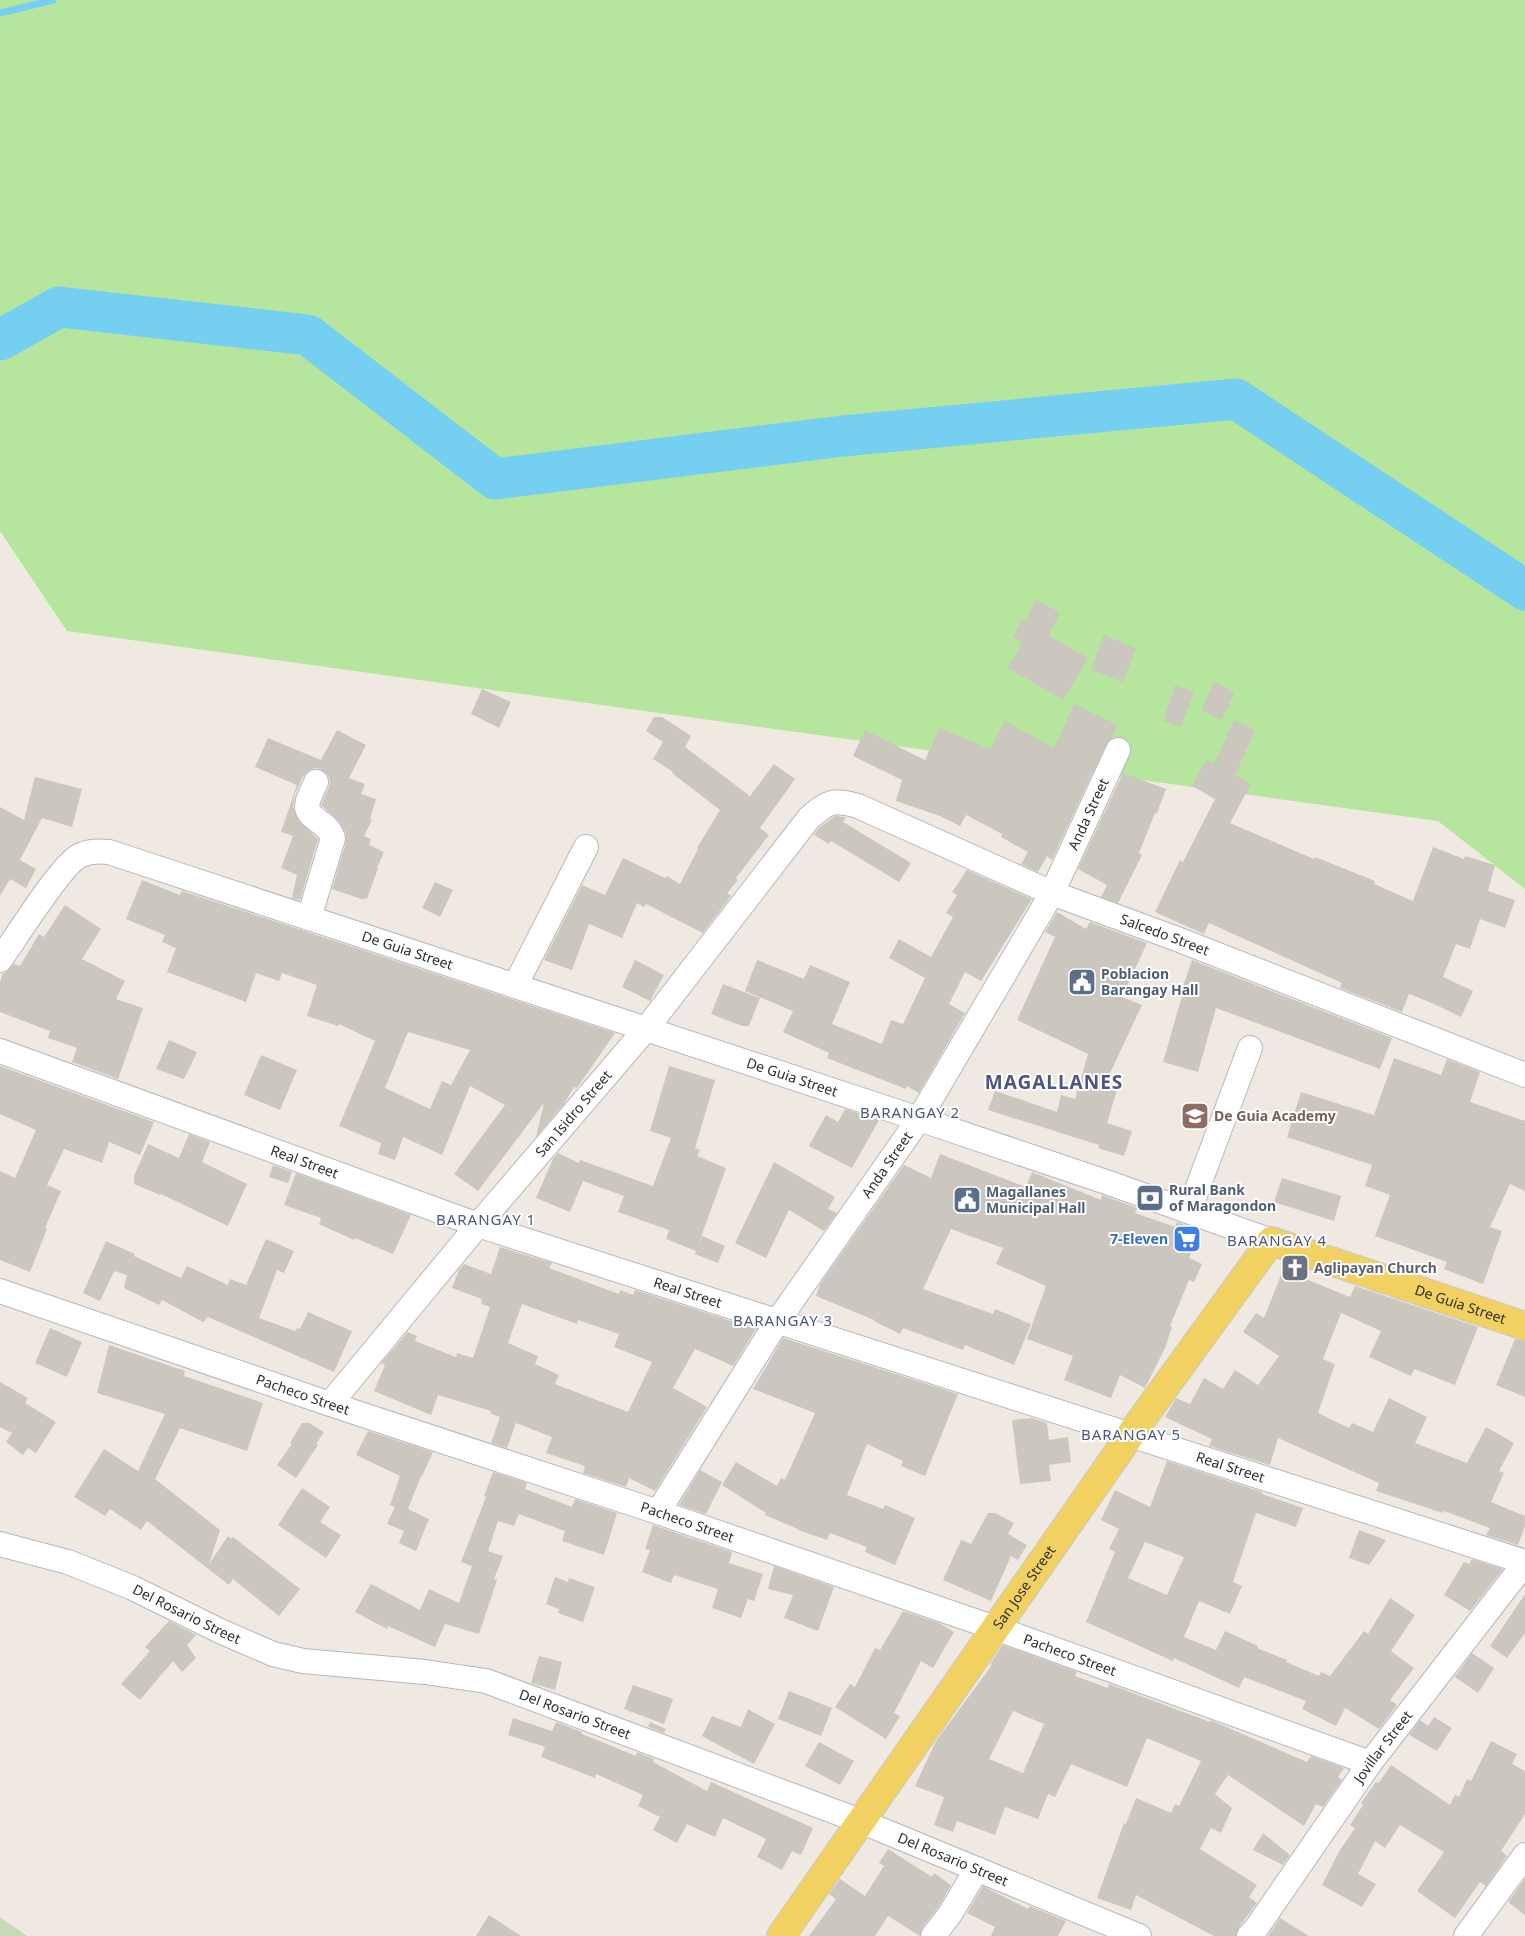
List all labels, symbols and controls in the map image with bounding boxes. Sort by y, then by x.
street label: Anda Street [1063,775,1113,853]
street label: Salcedo Street [1118,909,1212,960]
street label: De Guia Street [360,926,456,974]
place label: Poblacion Barangay Hall [1101,964,1198,999]
public building icon: Poblacion Barangay Hall [1067,967,1097,997]
street label: De Guia Street [744,1053,840,1101]
street label: San Isidro Street [531,1066,616,1161]
district label: MAGALLANES [985,1069,1123,1095]
school or university icon: De Guia Academy [1180,1101,1210,1131]
district label: BARANGAY 2 [860,1102,960,1122]
place label: De Guia Academy [1214,1106,1336,1125]
street label: Anda Street [857,1128,916,1201]
street label: Real Street [268,1140,341,1182]
place label: Rural Bank of Maragondon [1169,1180,1276,1215]
place label: Magallanes Municipal Hall [986,1182,1085,1217]
bank icon: Rural Bank of Maragondon [1135,1183,1165,1213]
public building icon: Magallanes Municipal Hall [952,1185,982,1215]
district label: BARANGAY 1 [436,1209,536,1229]
supermarket icon: 7-Eleven [1172,1224,1202,1254]
place label: 7-Eleven [1110,1229,1168,1248]
district label: BARANGAY 4 [1227,1230,1327,1250]
church icon: Aglipayan Church [1280,1253,1310,1283]
place label: Aglipayan Church [1314,1258,1437,1277]
street label: Real Street [651,1272,725,1312]
street label: De Guia Street [1412,1280,1508,1328]
district label: BARANGAY 3 [733,1310,833,1330]
street label: Pacheco Street [254,1369,352,1419]
district label: BARANGAY 5 [1081,1424,1181,1444]
street label: Real Street [1194,1447,1267,1487]
street label: Pacheco Street [638,1497,737,1546]
street label: San Jose Street [988,1542,1059,1633]
street label: Del Rosario Street [130,1579,244,1648]
street label: Pacheco Street [1021,1629,1119,1680]
street label: Del Rosario Street [516,1684,634,1743]
street label: Jovillar Street [1348,1706,1416,1788]
street label: Del Rosario Street [895,1828,1011,1890]

